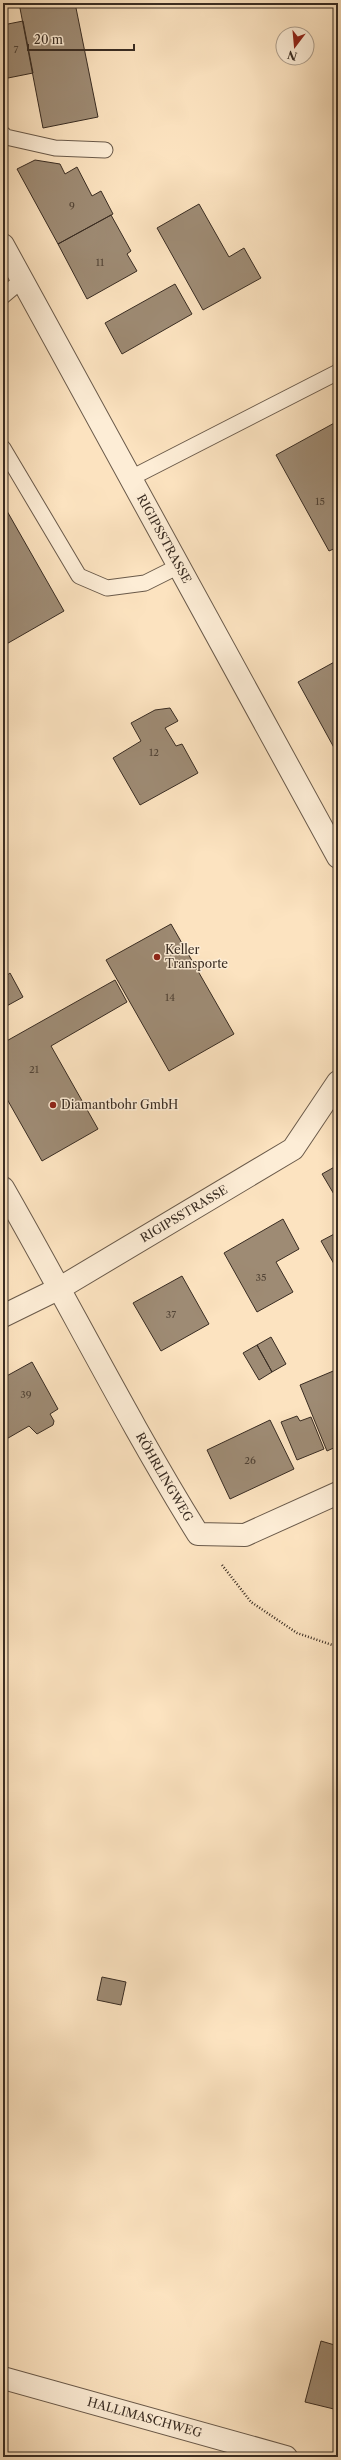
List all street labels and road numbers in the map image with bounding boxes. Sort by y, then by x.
street label: RIGIPSSTRASSE [134,492,195,586]
street label: RIGIPSSTRASSE [137,1182,230,1245]
street label: RÖHRLINGWEG [133,1430,197,1524]
street label: HALLIMASCHWEG [86,2394,204,2440]

